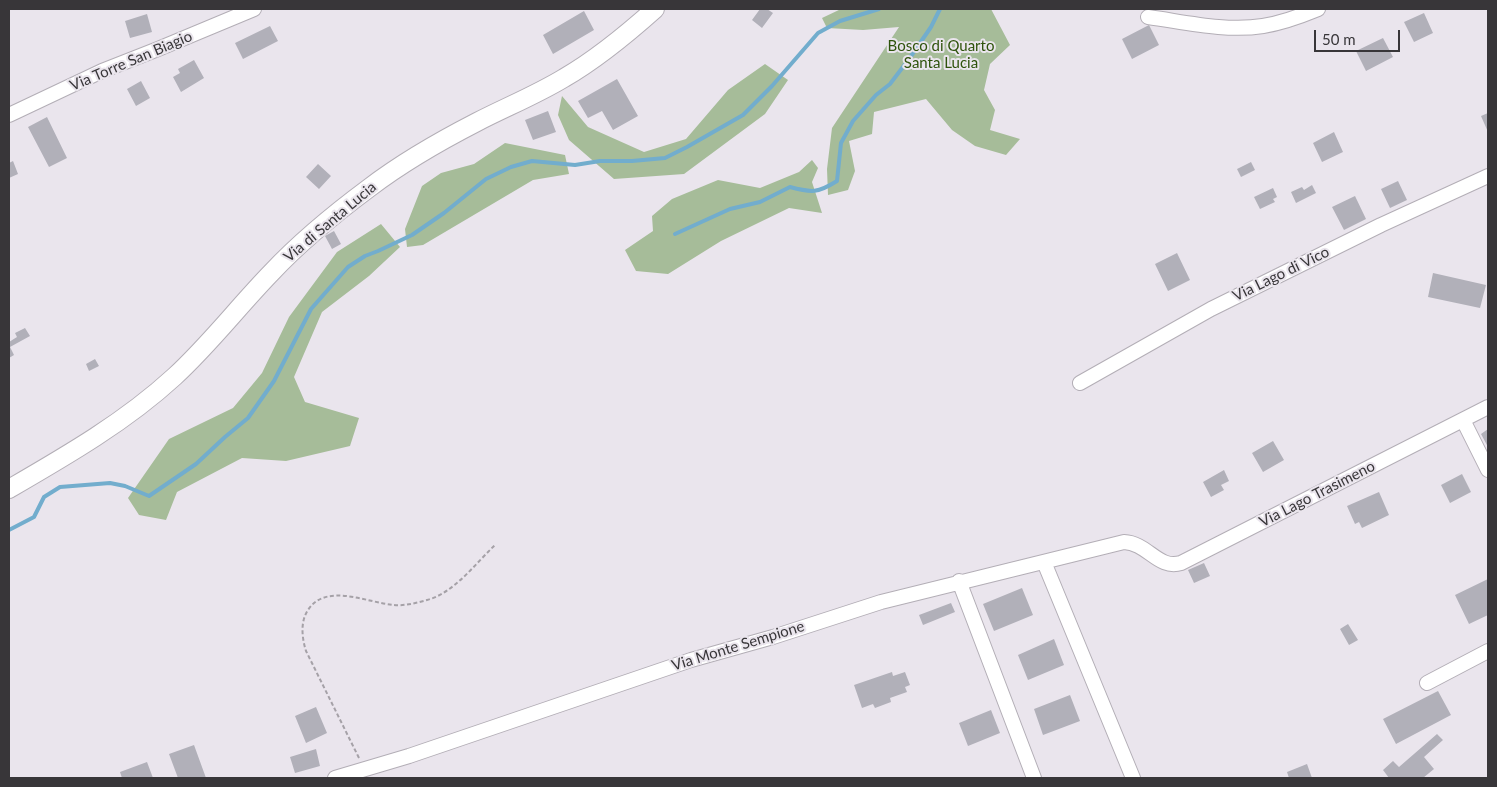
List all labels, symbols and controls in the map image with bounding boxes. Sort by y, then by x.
scale bar [1317,20,1403,52]
street label: Via Torre San Biagio [67,27,195,95]
text: 50 m [1322,30,1356,48]
park label: Bosco di Quarto Santa Lucia [888,37,994,72]
street label: Via di Santa Lucia [280,178,380,266]
street label: Via Lago di Vico [1230,243,1332,305]
street label: Via Lago Trasimeno [1256,457,1378,531]
street label: Via Monte Sempione [669,617,807,675]

